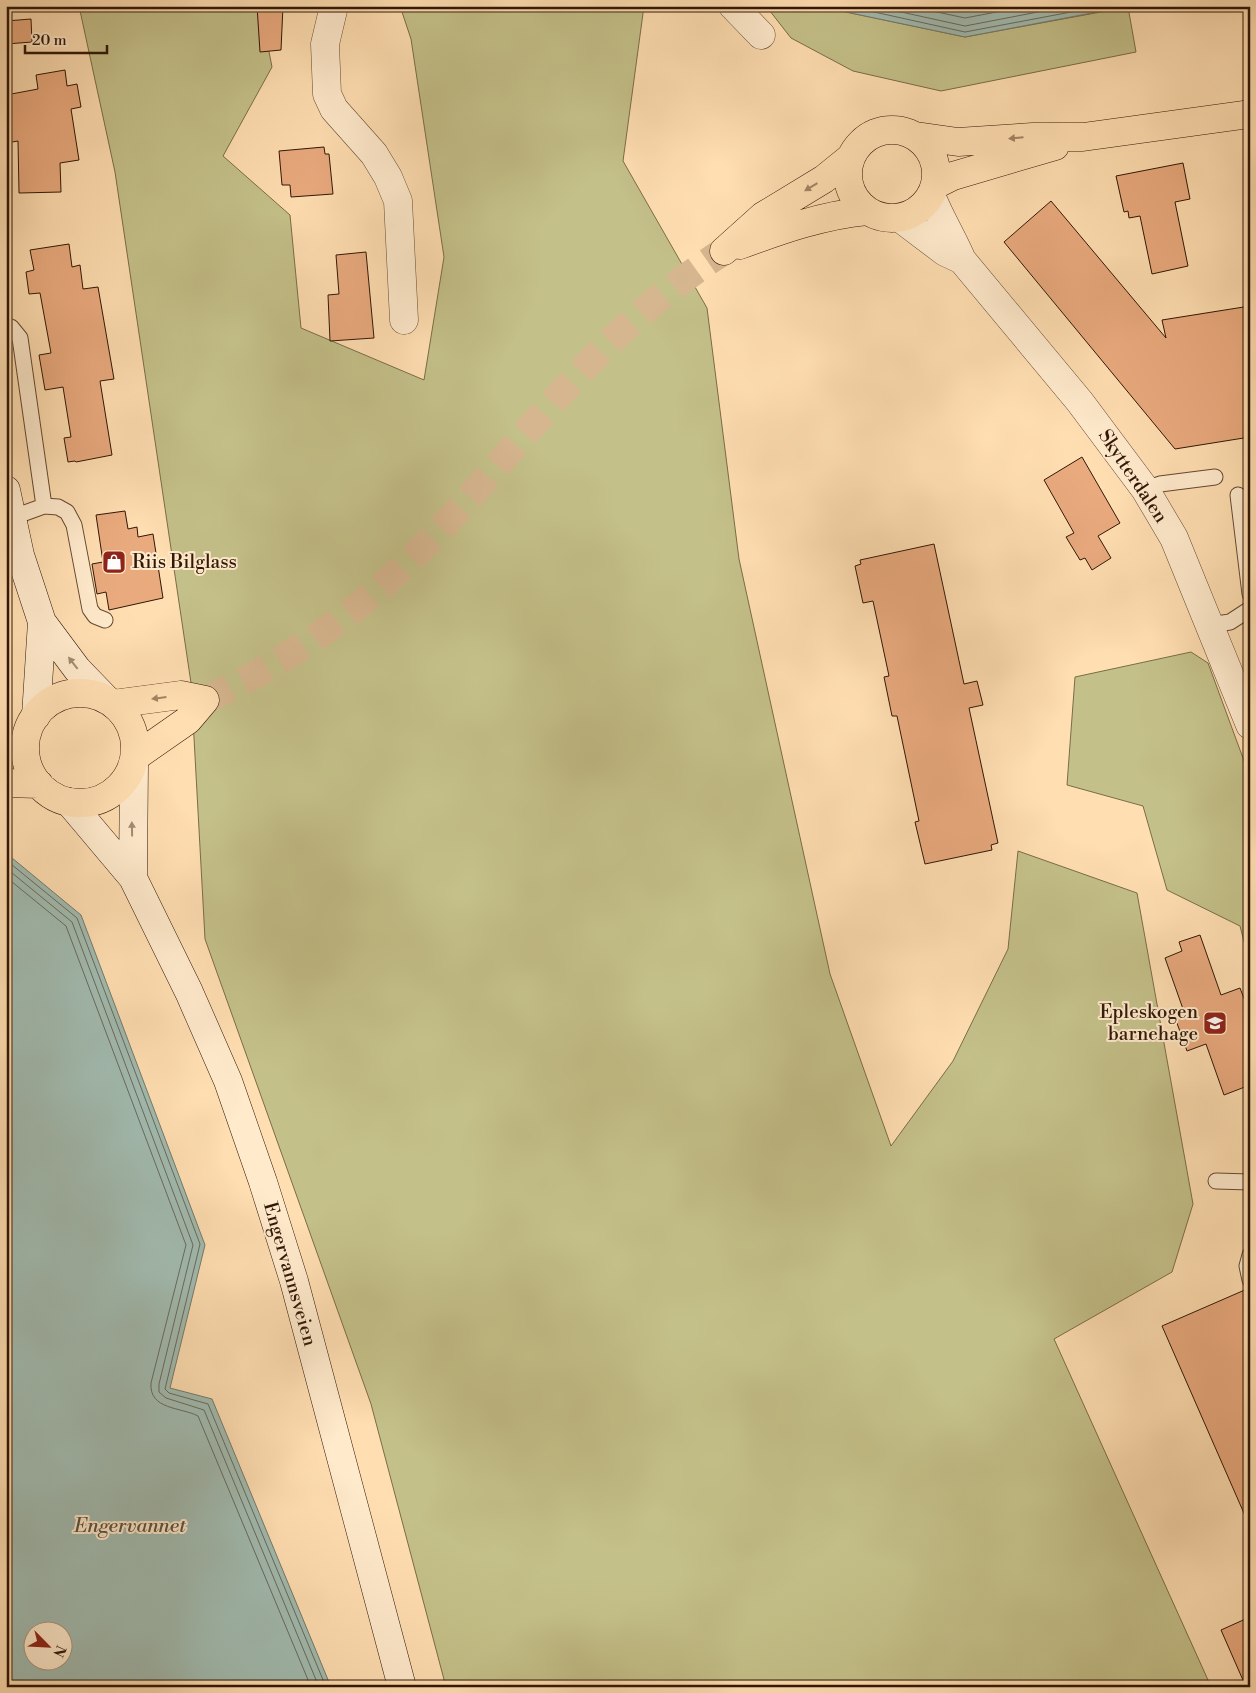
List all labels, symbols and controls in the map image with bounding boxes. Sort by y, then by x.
scale bar [25,22,108,54]
text: 20 m [32,31,67,50]
one-way arrow [1008,134,1024,142]
one-way arrow [805,182,818,191]
street label: Skytterdalen [1093,425,1173,527]
shop icon: Riis Bilglass [101,549,127,575]
place label: Riis Bilglass [132,550,237,574]
one-way arrow [67,657,78,670]
one-way arrow [151,694,167,702]
one-way arrow [128,821,136,837]
place label: Epleskogen barnehage [1099,1000,1198,1046]
school or university icon: Epleskogen barnehage [1202,1010,1228,1036]
street label: Engervannsveien [258,1199,322,1349]
water label: Engervannet [73,1514,186,1539]
north arrow [22,1620,72,1670]
text: N [48,1642,69,1660]

